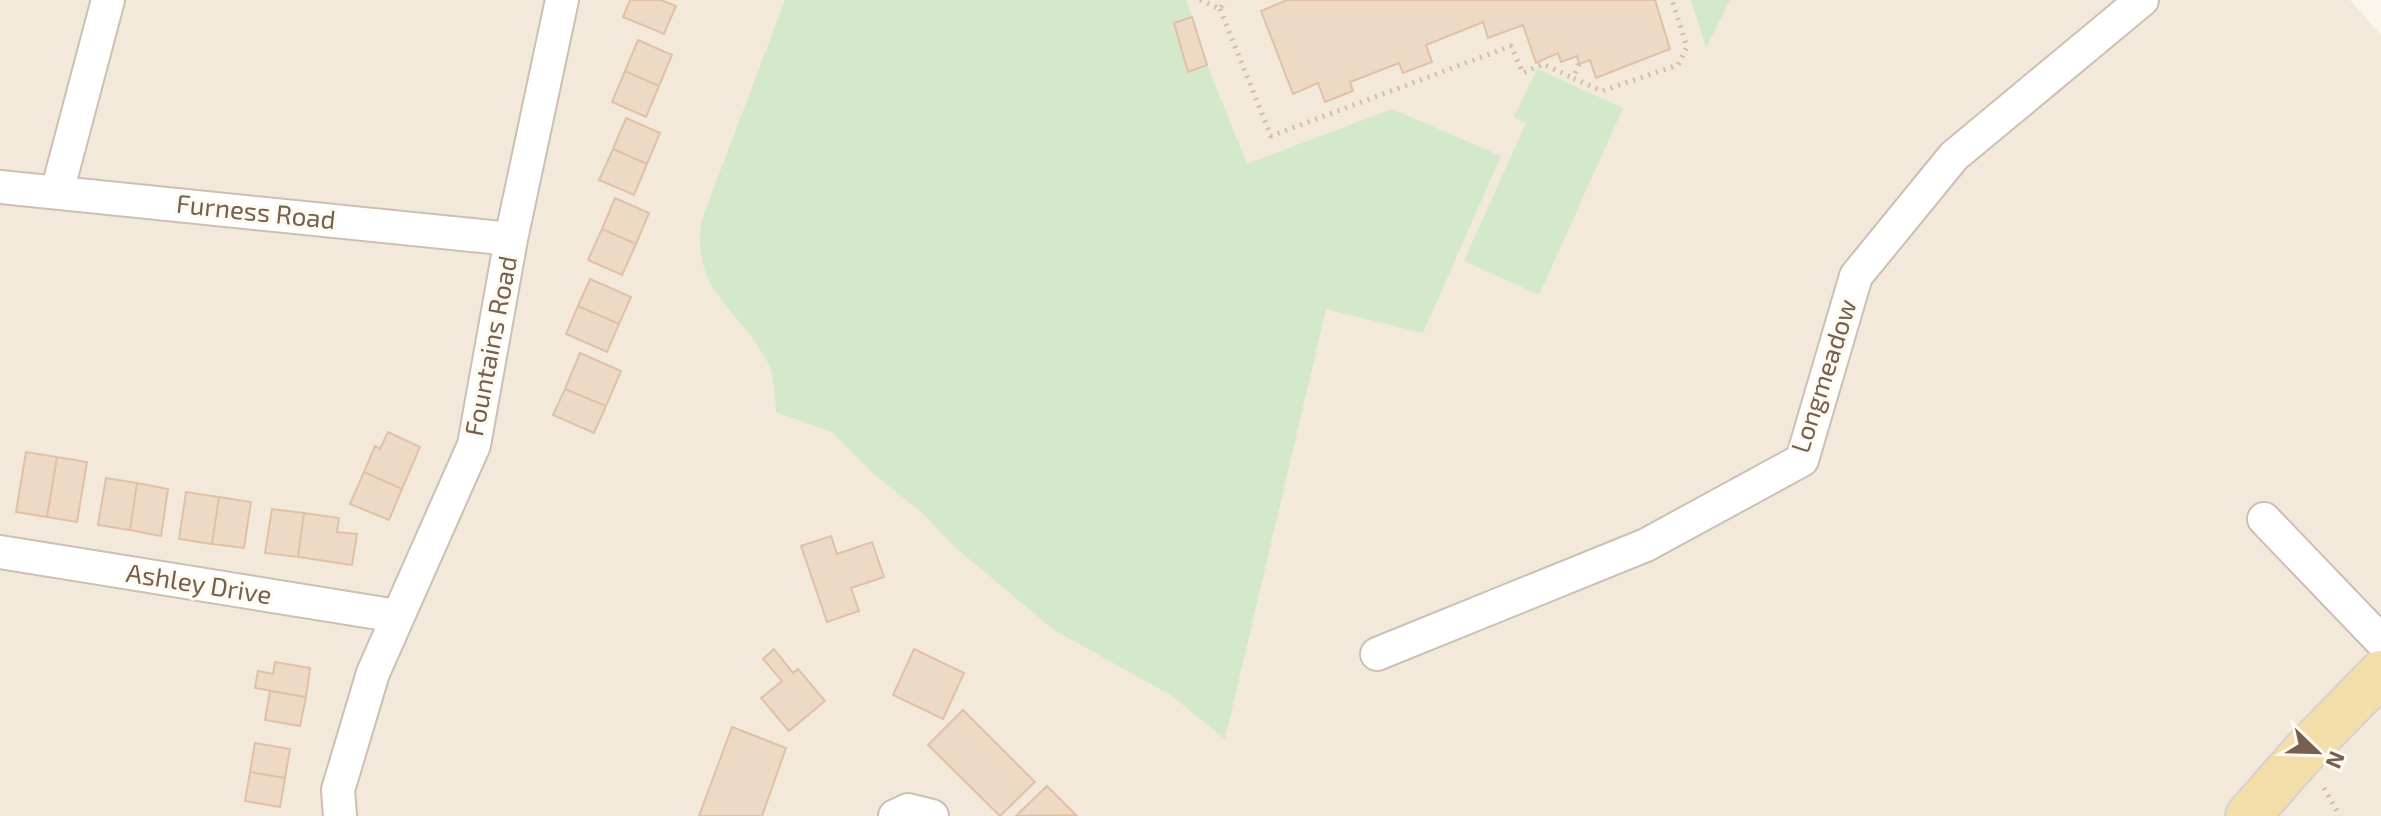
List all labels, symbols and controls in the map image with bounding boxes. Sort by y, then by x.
street label: Furness Road [175,187,337,234]
street label: Fountains Road [457,253,522,438]
street label: Longmeadow [1783,295,1862,456]
street label: Ashley Drive [124,556,274,609]
north arrow [2277,712,2357,792]
text: N [2321,748,2351,773]

